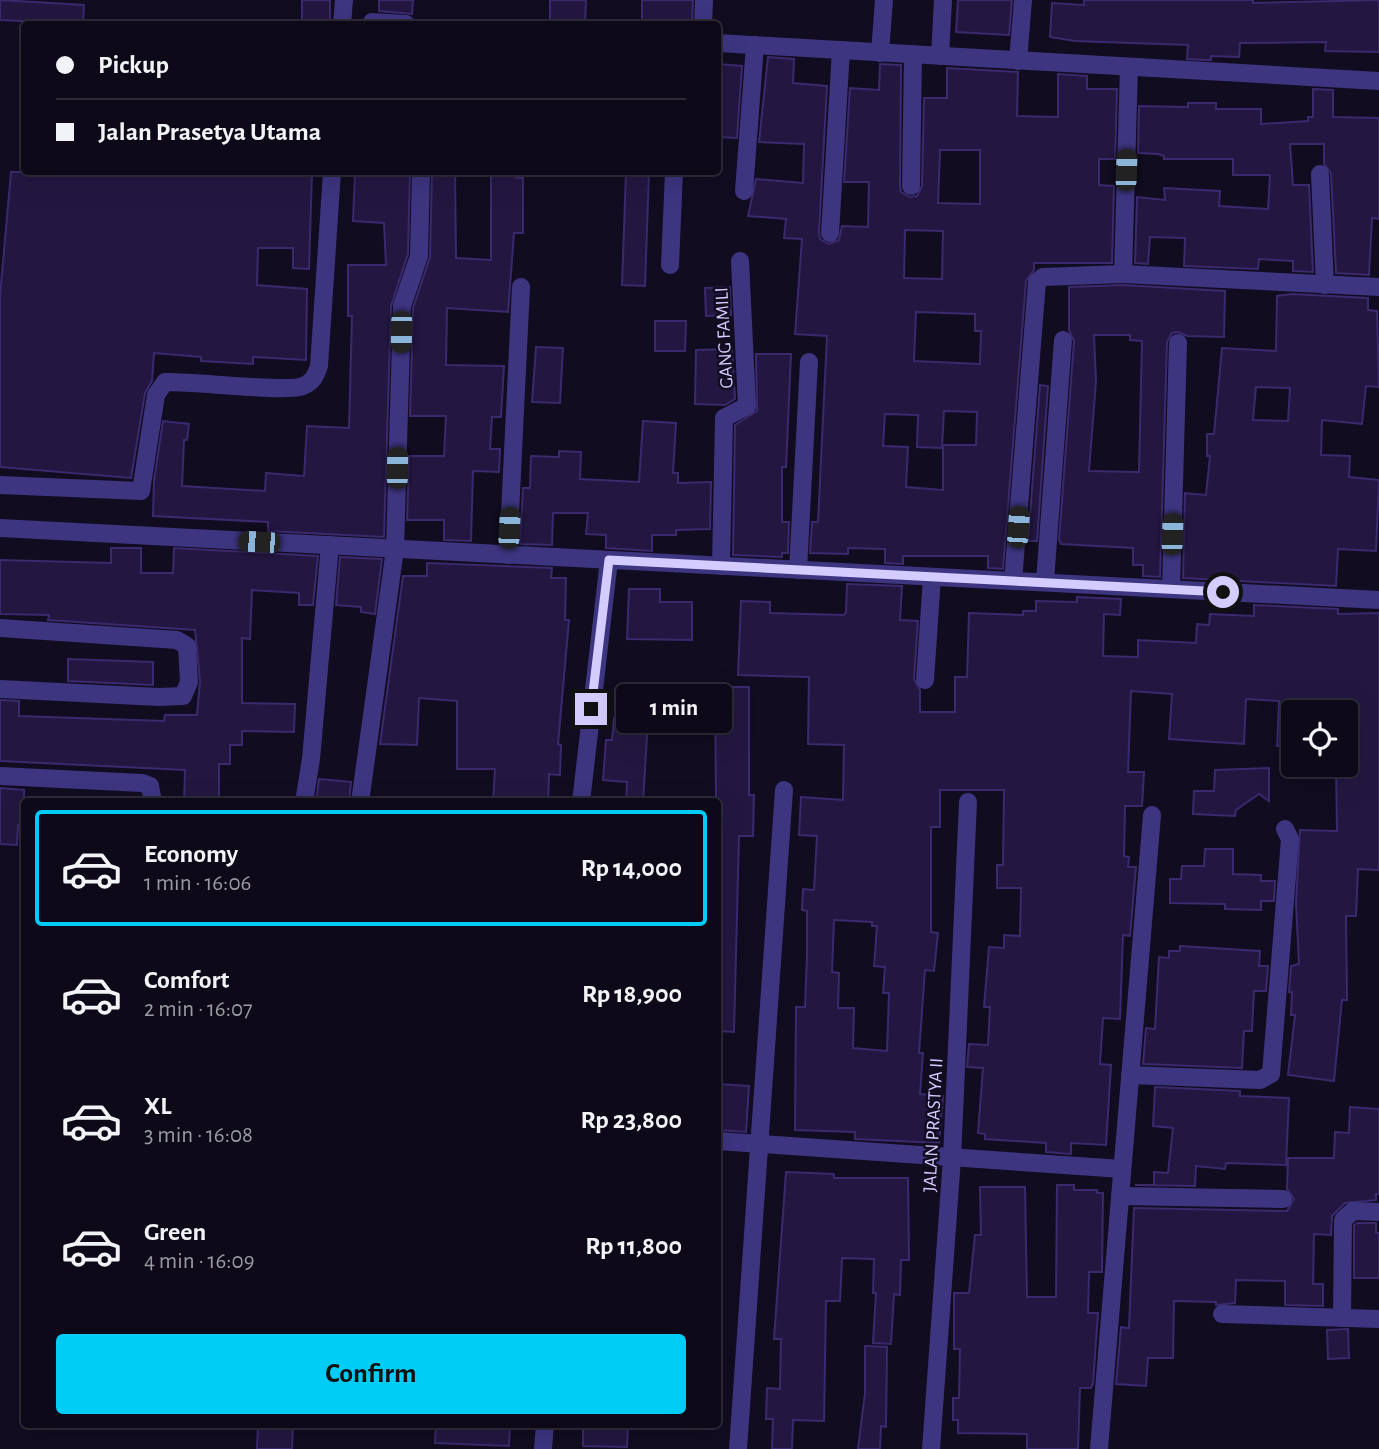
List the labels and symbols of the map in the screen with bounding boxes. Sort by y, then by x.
car [1115,149,1138,191]
street label: GANG FAMILI [712,287,737,389]
car [391,311,412,353]
car [387,447,408,489]
car [1007,505,1030,549]
car [498,506,521,550]
car [1161,513,1184,555]
car [238,530,281,554]
route start [1207,576,1239,608]
callout: 1 min [616,684,731,734]
route end [575,693,607,725]
street label: JALAN PRASTYA II [920,1057,947,1193]

